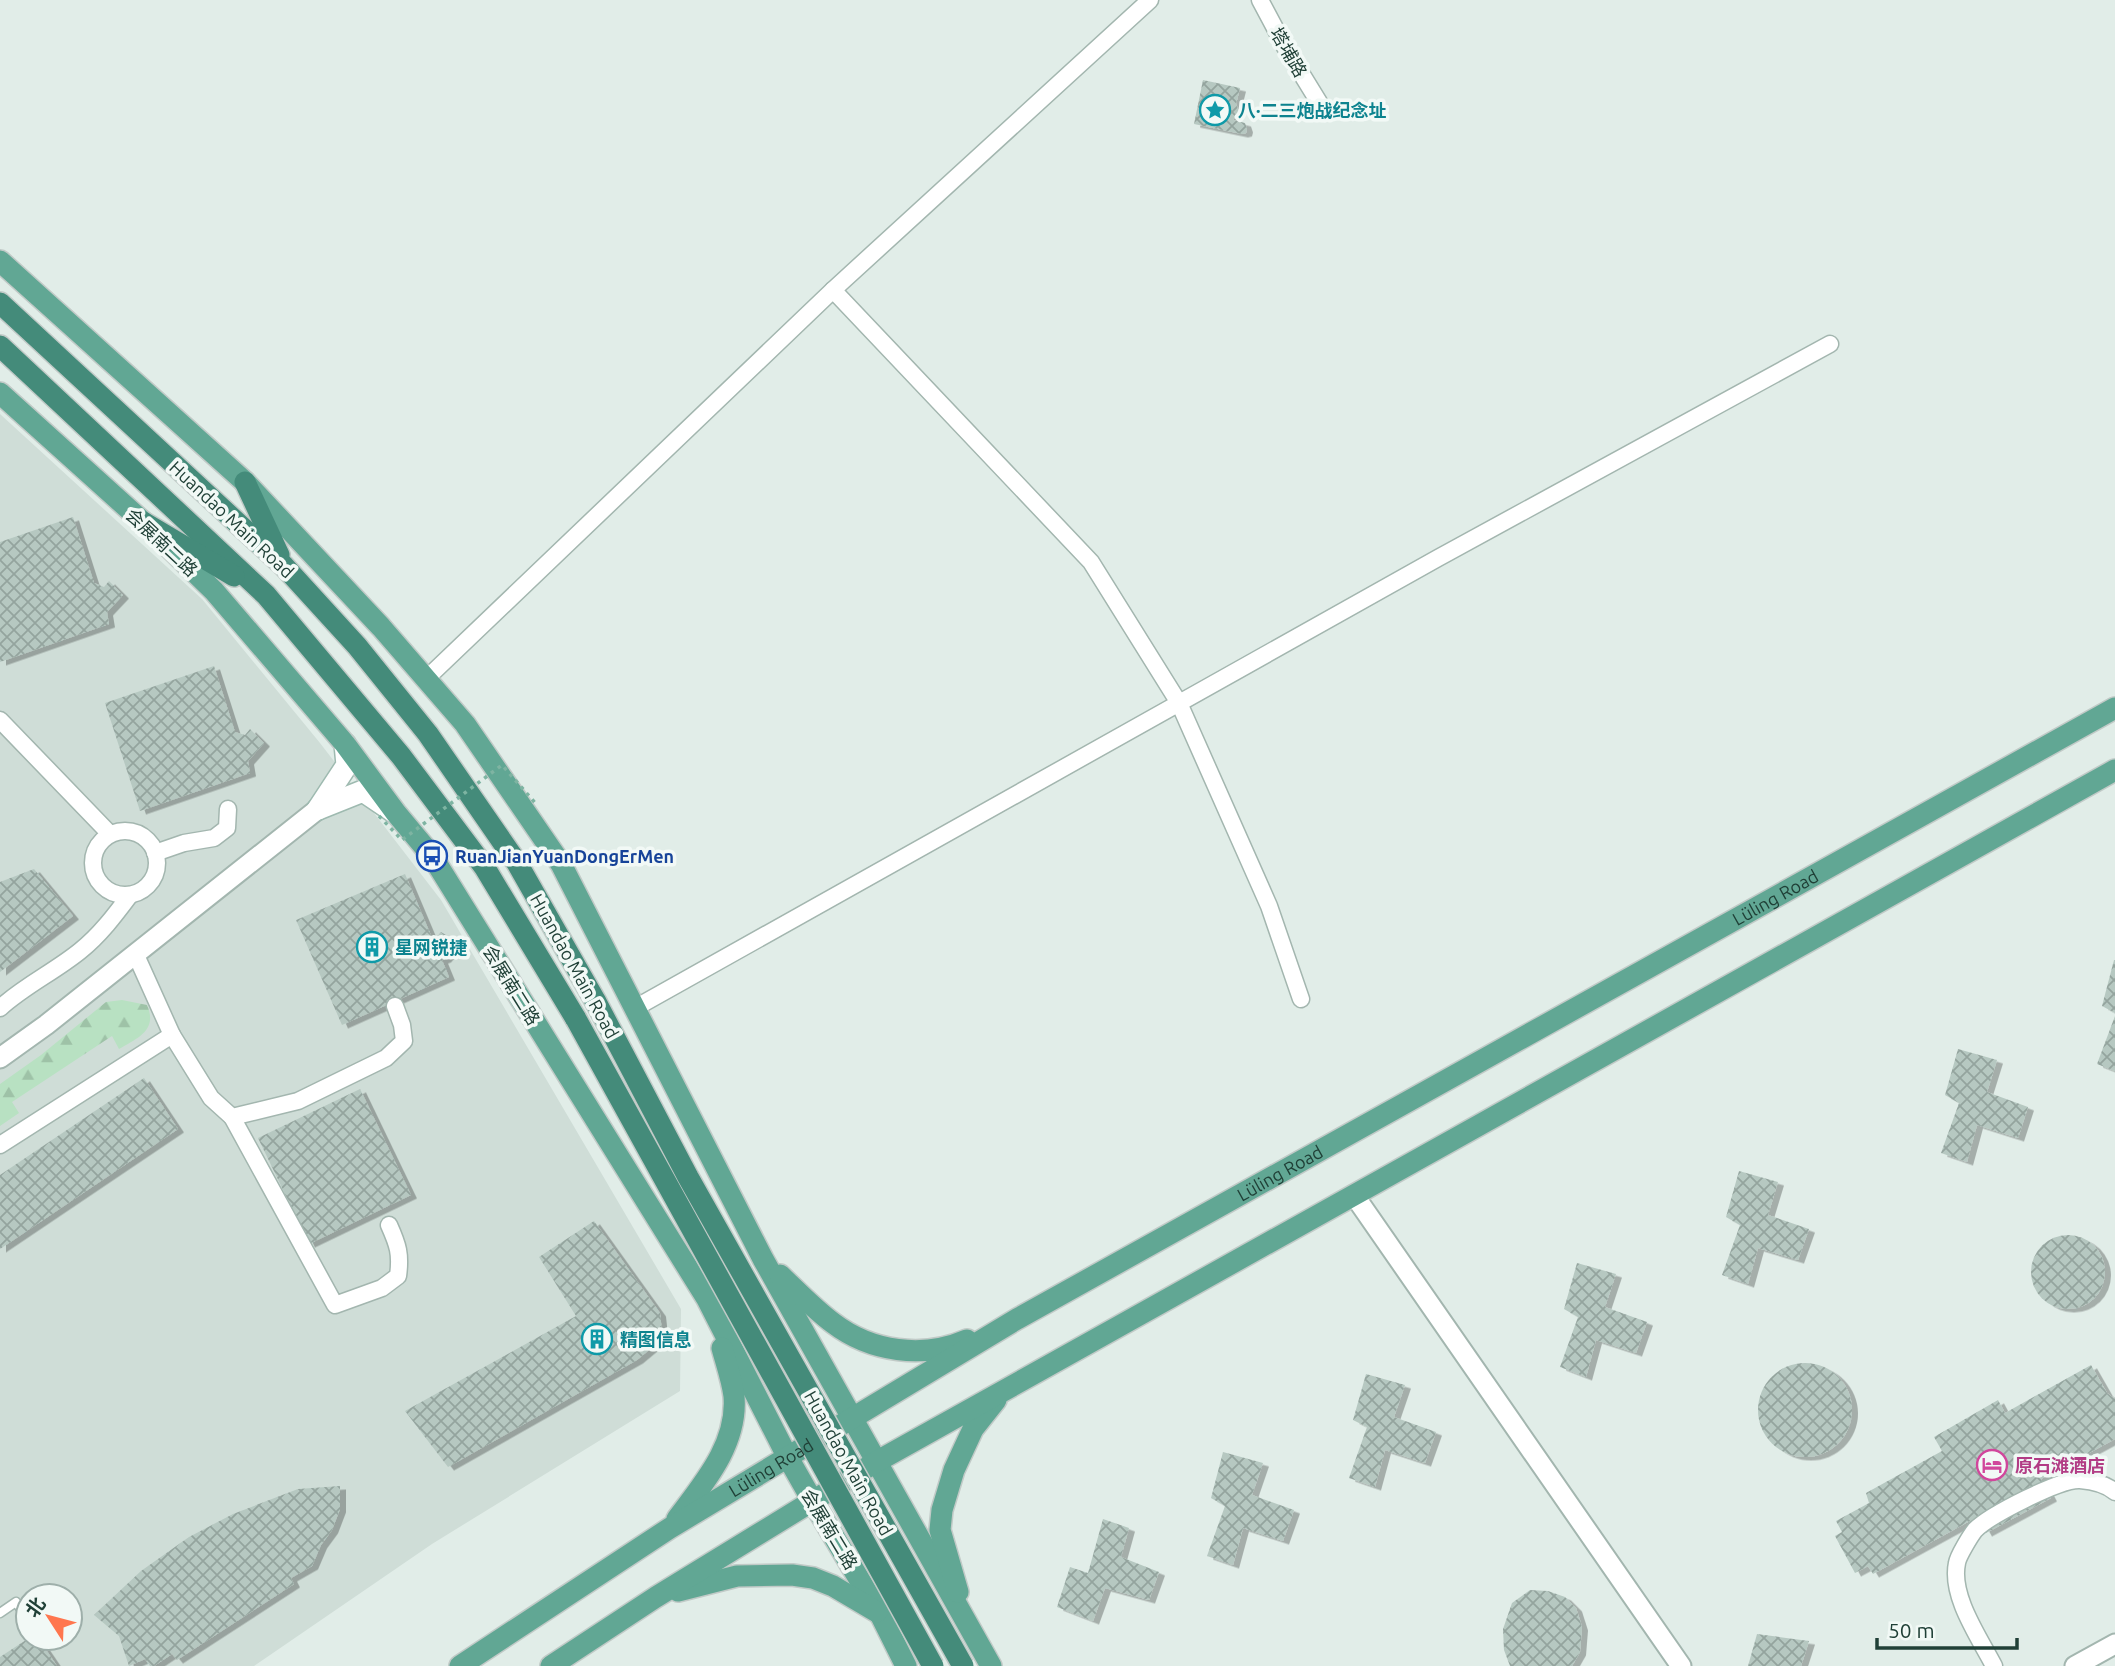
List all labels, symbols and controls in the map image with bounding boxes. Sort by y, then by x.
street label: 塔埔路 [1267,24,1311,80]
place icon: 八·二三炮战纪念址 [1198,93,1232,127]
place label: 八·二三炮战纪念址 [1238,100,1386,120]
street label: Huandao Main Road [166,456,298,582]
street label: 会展南二路 [122,504,202,580]
bus stop icon: RuanJianYuanDongErMen [415,839,449,873]
place label: RuanJianYuanDongErMen [455,846,674,866]
street label: Lüling Road [1729,865,1821,929]
street label: Huandao Main Road [527,890,623,1042]
building icon: 星网锐捷 [355,930,389,964]
place label: 星网锐捷 [395,937,467,957]
street label: 会展南二路 [480,942,544,1028]
street label: Lüling Road [1233,1141,1326,1205]
building icon: 精图信息 [580,1322,614,1356]
place label: 精图信息 [620,1329,692,1349]
street label: Huandao Main Road [801,1387,897,1539]
street label: Lüling Road [725,1434,817,1500]
hotel icon: 原石滩酒店 [1975,1448,2009,1482]
place label: 原石滩酒店 [2015,1455,2105,1475]
street label: 会展南二路 [798,1485,862,1573]
north arrow [14,1582,84,1652]
text: 北 [21,1593,50,1621]
scale bar [1877,1606,2017,1650]
text: 50 m [1888,1618,1935,1642]

